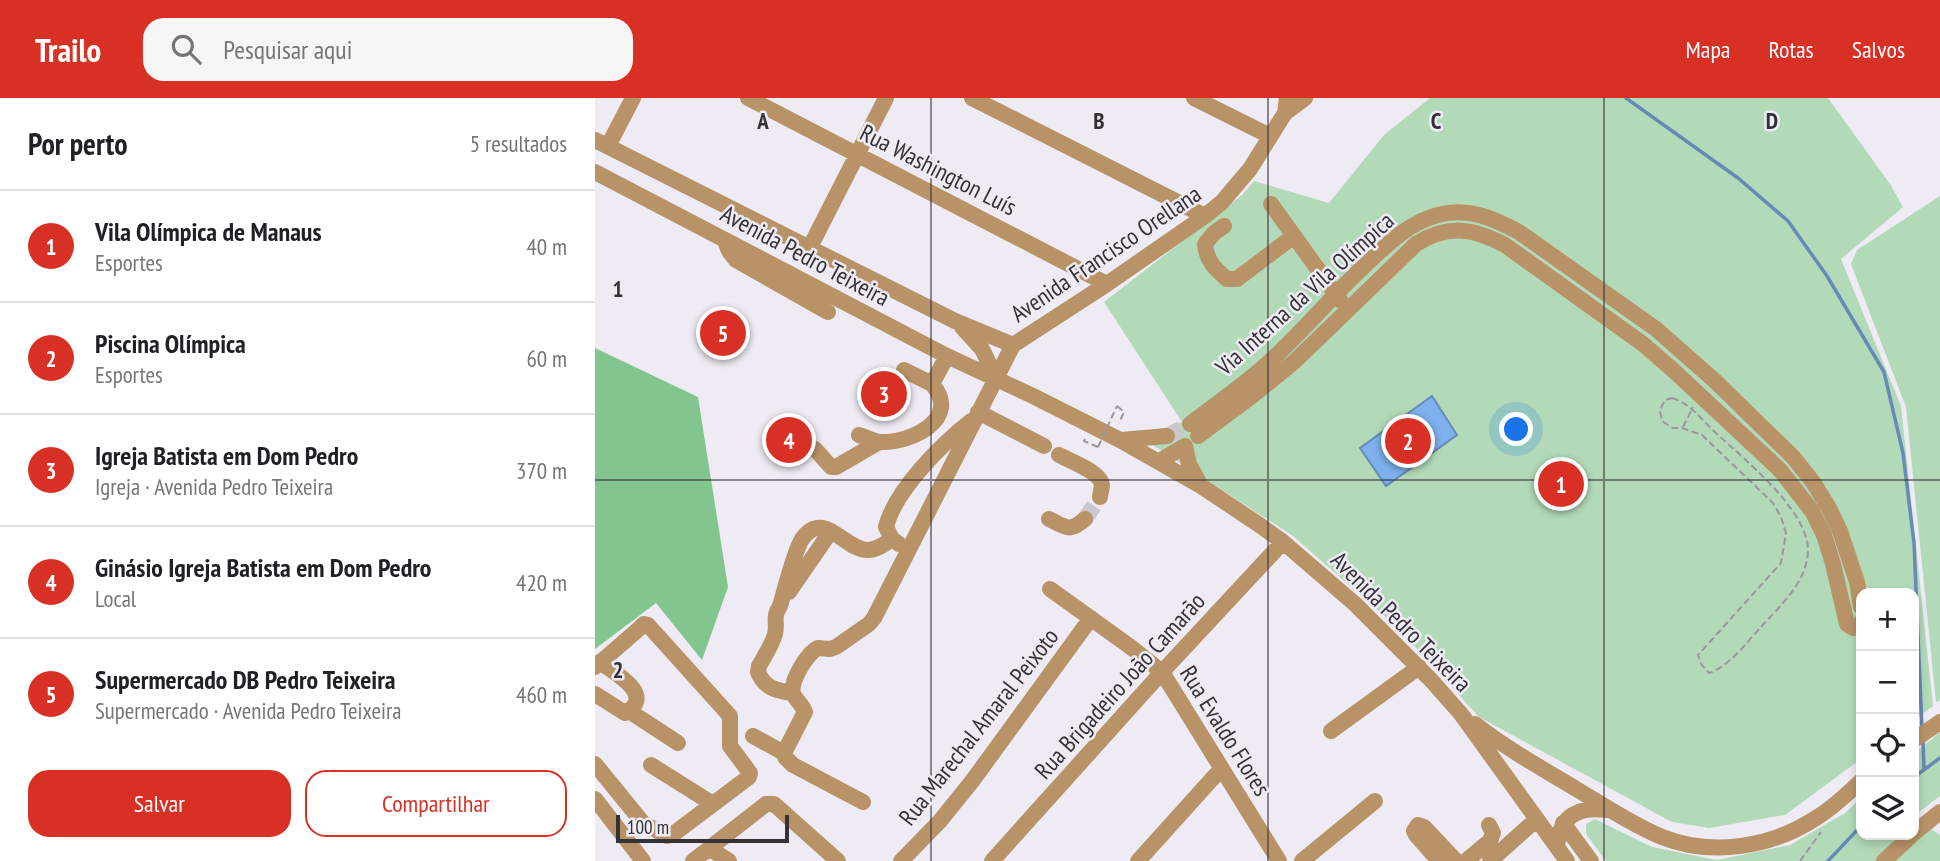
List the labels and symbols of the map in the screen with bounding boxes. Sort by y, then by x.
text: A [756,106,769,135]
text: B [1093,106,1105,135]
text: C [1431,106,1442,135]
text: D [1766,106,1778,135]
street label: Rua Washington Luís [855,117,1022,222]
street label: Avenida Francisco Orellana [1004,178,1207,329]
street label: Avenida Pedro Teixeira [716,198,895,313]
street label: Via Interna da Vila Olímpica [1208,205,1400,383]
text: 1 [613,274,624,303]
pin: 5 [700,307,746,359]
pin: 3 [861,368,907,420]
your location [1499,412,1533,446]
pin: 4 [766,414,812,466]
pin: 2 [1385,415,1431,467]
pin: 1 [1538,458,1584,510]
street label: Avenida Pedro Teixeira [1324,545,1478,699]
street label: Rua Brigadeiro João Camarão [1028,586,1212,785]
street label: Rua Marechal Amaral Peixoto [892,622,1065,832]
text: 2 [613,655,624,684]
street label: Rua Evaldo Flores [1173,660,1278,802]
scale bar [616,812,789,844]

